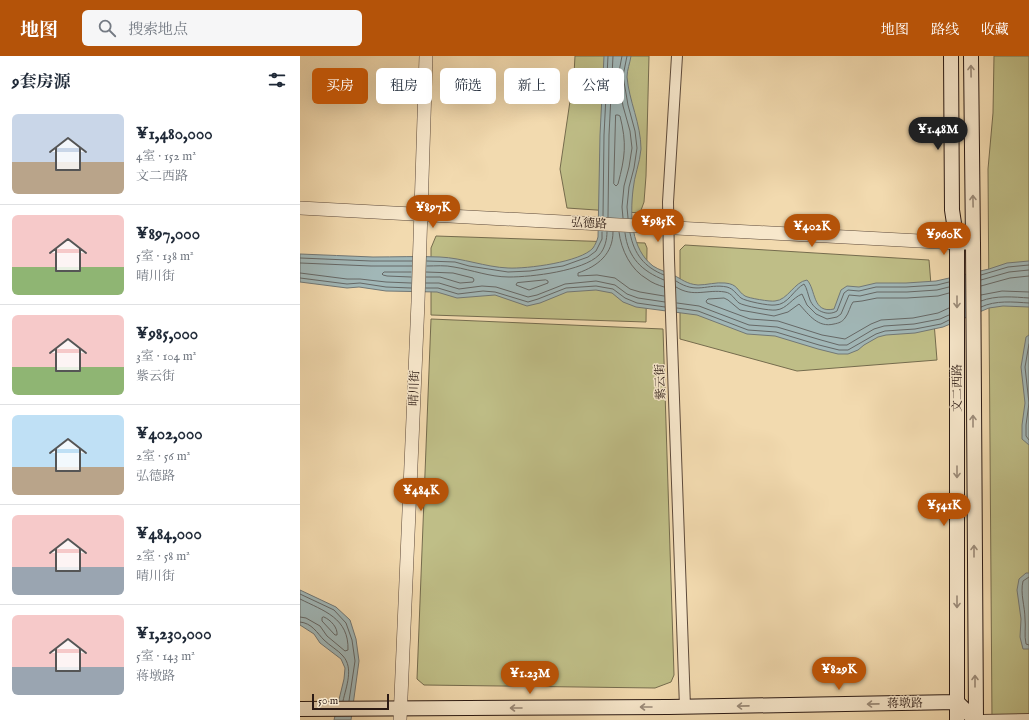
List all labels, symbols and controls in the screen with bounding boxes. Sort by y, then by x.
search box [82,10,362,46]
icon: search [96,17,118,39]
text: 地图 [20,19,58,43]
text: 搜索地点 [128,20,188,39]
text: 地图 [881,21,909,39]
text: 路线 [931,21,959,39]
text: 收藏 [981,21,1009,39]
one-way arrow [967,65,975,78]
chip: 买房 [312,68,368,104]
chip: 租房 [376,68,432,104]
chip: 筛选 [440,68,496,104]
chip: 新上 [504,68,560,104]
chip: 公寓 [568,68,624,104]
icon: filters [266,69,288,91]
text: 9套房源 [12,72,70,93]
pin: ¥1.48M [905,117,971,151]
text: ¥1.48M [918,121,958,138]
text: ¥1,480,000 [136,124,213,145]
icon: home [44,130,92,178]
text: 4室 · 152 m² [136,148,196,165]
text: 文二西路 [136,168,188,185]
pin: ¥897K [405,195,461,229]
one-way arrow [969,195,976,208]
text: ¥897K [415,199,451,216]
pin: ¥985K [630,209,686,243]
text: ¥985K [641,213,675,230]
pin: ¥402K [784,214,840,248]
street label: 弘德路 [571,215,607,232]
text: ¥402K [793,218,831,235]
pin: ¥960K [916,222,972,256]
text: ¥897,000 [136,224,200,245]
text: ¥960K [926,226,962,243]
icon: home [44,231,92,279]
text: 5室 · 138 m² [136,248,194,265]
text: 晴川街 [136,268,175,285]
one-way arrow [953,295,961,308]
text: ¥985,000 [136,324,198,345]
icon: home [44,331,92,379]
text: 3室 · 104 m² [136,348,196,365]
street label: 紫云街 [652,363,669,400]
street label: 文二西路 [950,364,965,412]
text: 紫云街 [136,368,175,385]
street label: 晴川街 [406,369,423,406]
one-way arrow [970,415,977,428]
text: ¥402,000 [136,424,203,445]
icon: home [44,431,92,479]
text: 2室 · 56 m² [136,448,190,465]
one-way arrow [953,465,961,478]
text: 弘德路 [136,468,175,485]
pin: ¥484K [393,478,449,512]
text: ¥484K [403,482,439,499]
pin: ¥541K [916,493,972,527]
text: ¥541K [927,497,961,514]
text: ¥484,000 [136,524,202,545]
icon: home [44,531,92,579]
one-way arrow [970,545,978,558]
text: 2室 · 58 m² [136,548,190,565]
text: 晴川街 [136,568,175,585]
one-way arrow [953,595,961,608]
text: ¥1,230,000 [136,624,212,645]
icon: home [44,631,92,679]
text: 5室 · 143 m² [136,648,195,665]
pin: ¥829K [811,657,867,691]
pin: ¥1.23M [497,661,563,695]
text: ¥829K [821,661,857,678]
text: ¥1.23M [510,665,550,682]
text: 蒋墩路 [136,668,175,685]
one-way arrow [971,675,979,688]
scale bar [312,692,389,711]
text: 50 m [318,694,338,708]
street label: 蒋墩路 [887,696,923,711]
one-way arrow [867,700,880,708]
one-way arrow [737,702,750,710]
one-way arrow [640,703,653,711]
one-way arrow [510,704,523,712]

